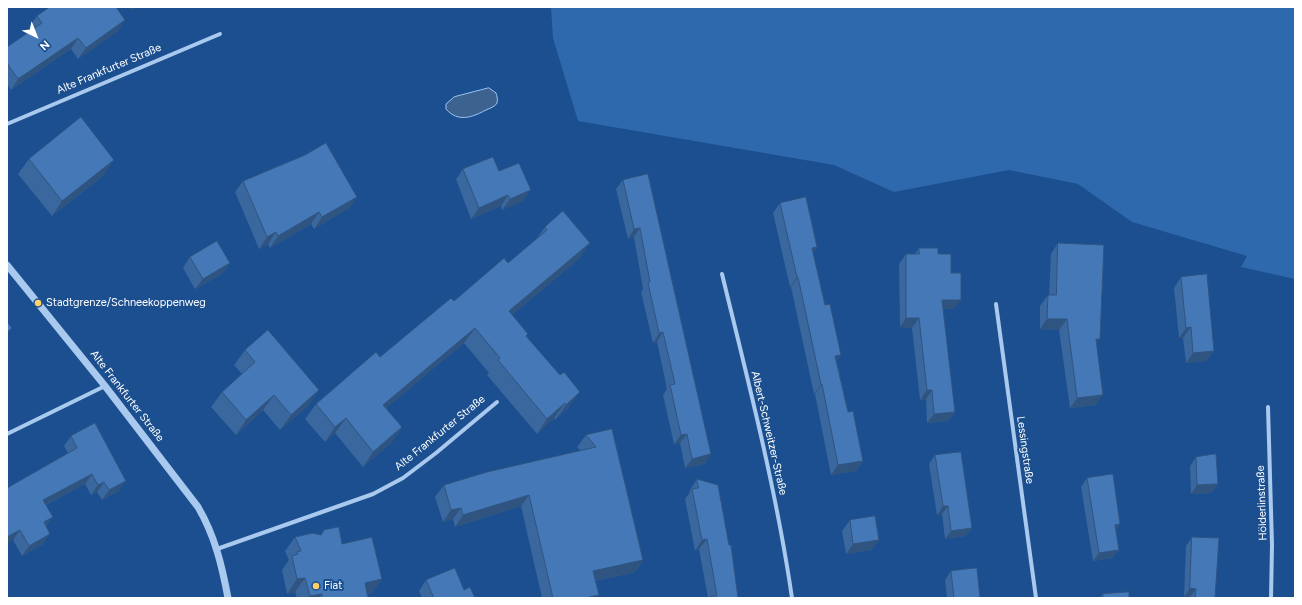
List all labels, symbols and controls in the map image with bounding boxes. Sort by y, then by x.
north arrow [16,16,56,56]
text: N [37,37,52,53]
street label: Alte Frankfurter Straße [55,41,163,97]
place label: Stadtgrenze/Schneekoppenweg [46,296,206,310]
marker: Stadtgrenze/Schneekoppenweg [33,298,43,308]
street label: Alte Frankfurter Straße [87,348,167,444]
street label: Albert-Schweitzer-Straße [748,370,790,496]
street label: Alte Frankfurter Straße [392,393,488,473]
street label: Lessingstraße [1014,415,1036,485]
street label: Hölderlinstraße [1254,465,1270,541]
place label: Fiat [324,579,342,593]
marker: Fiat [311,581,321,591]

